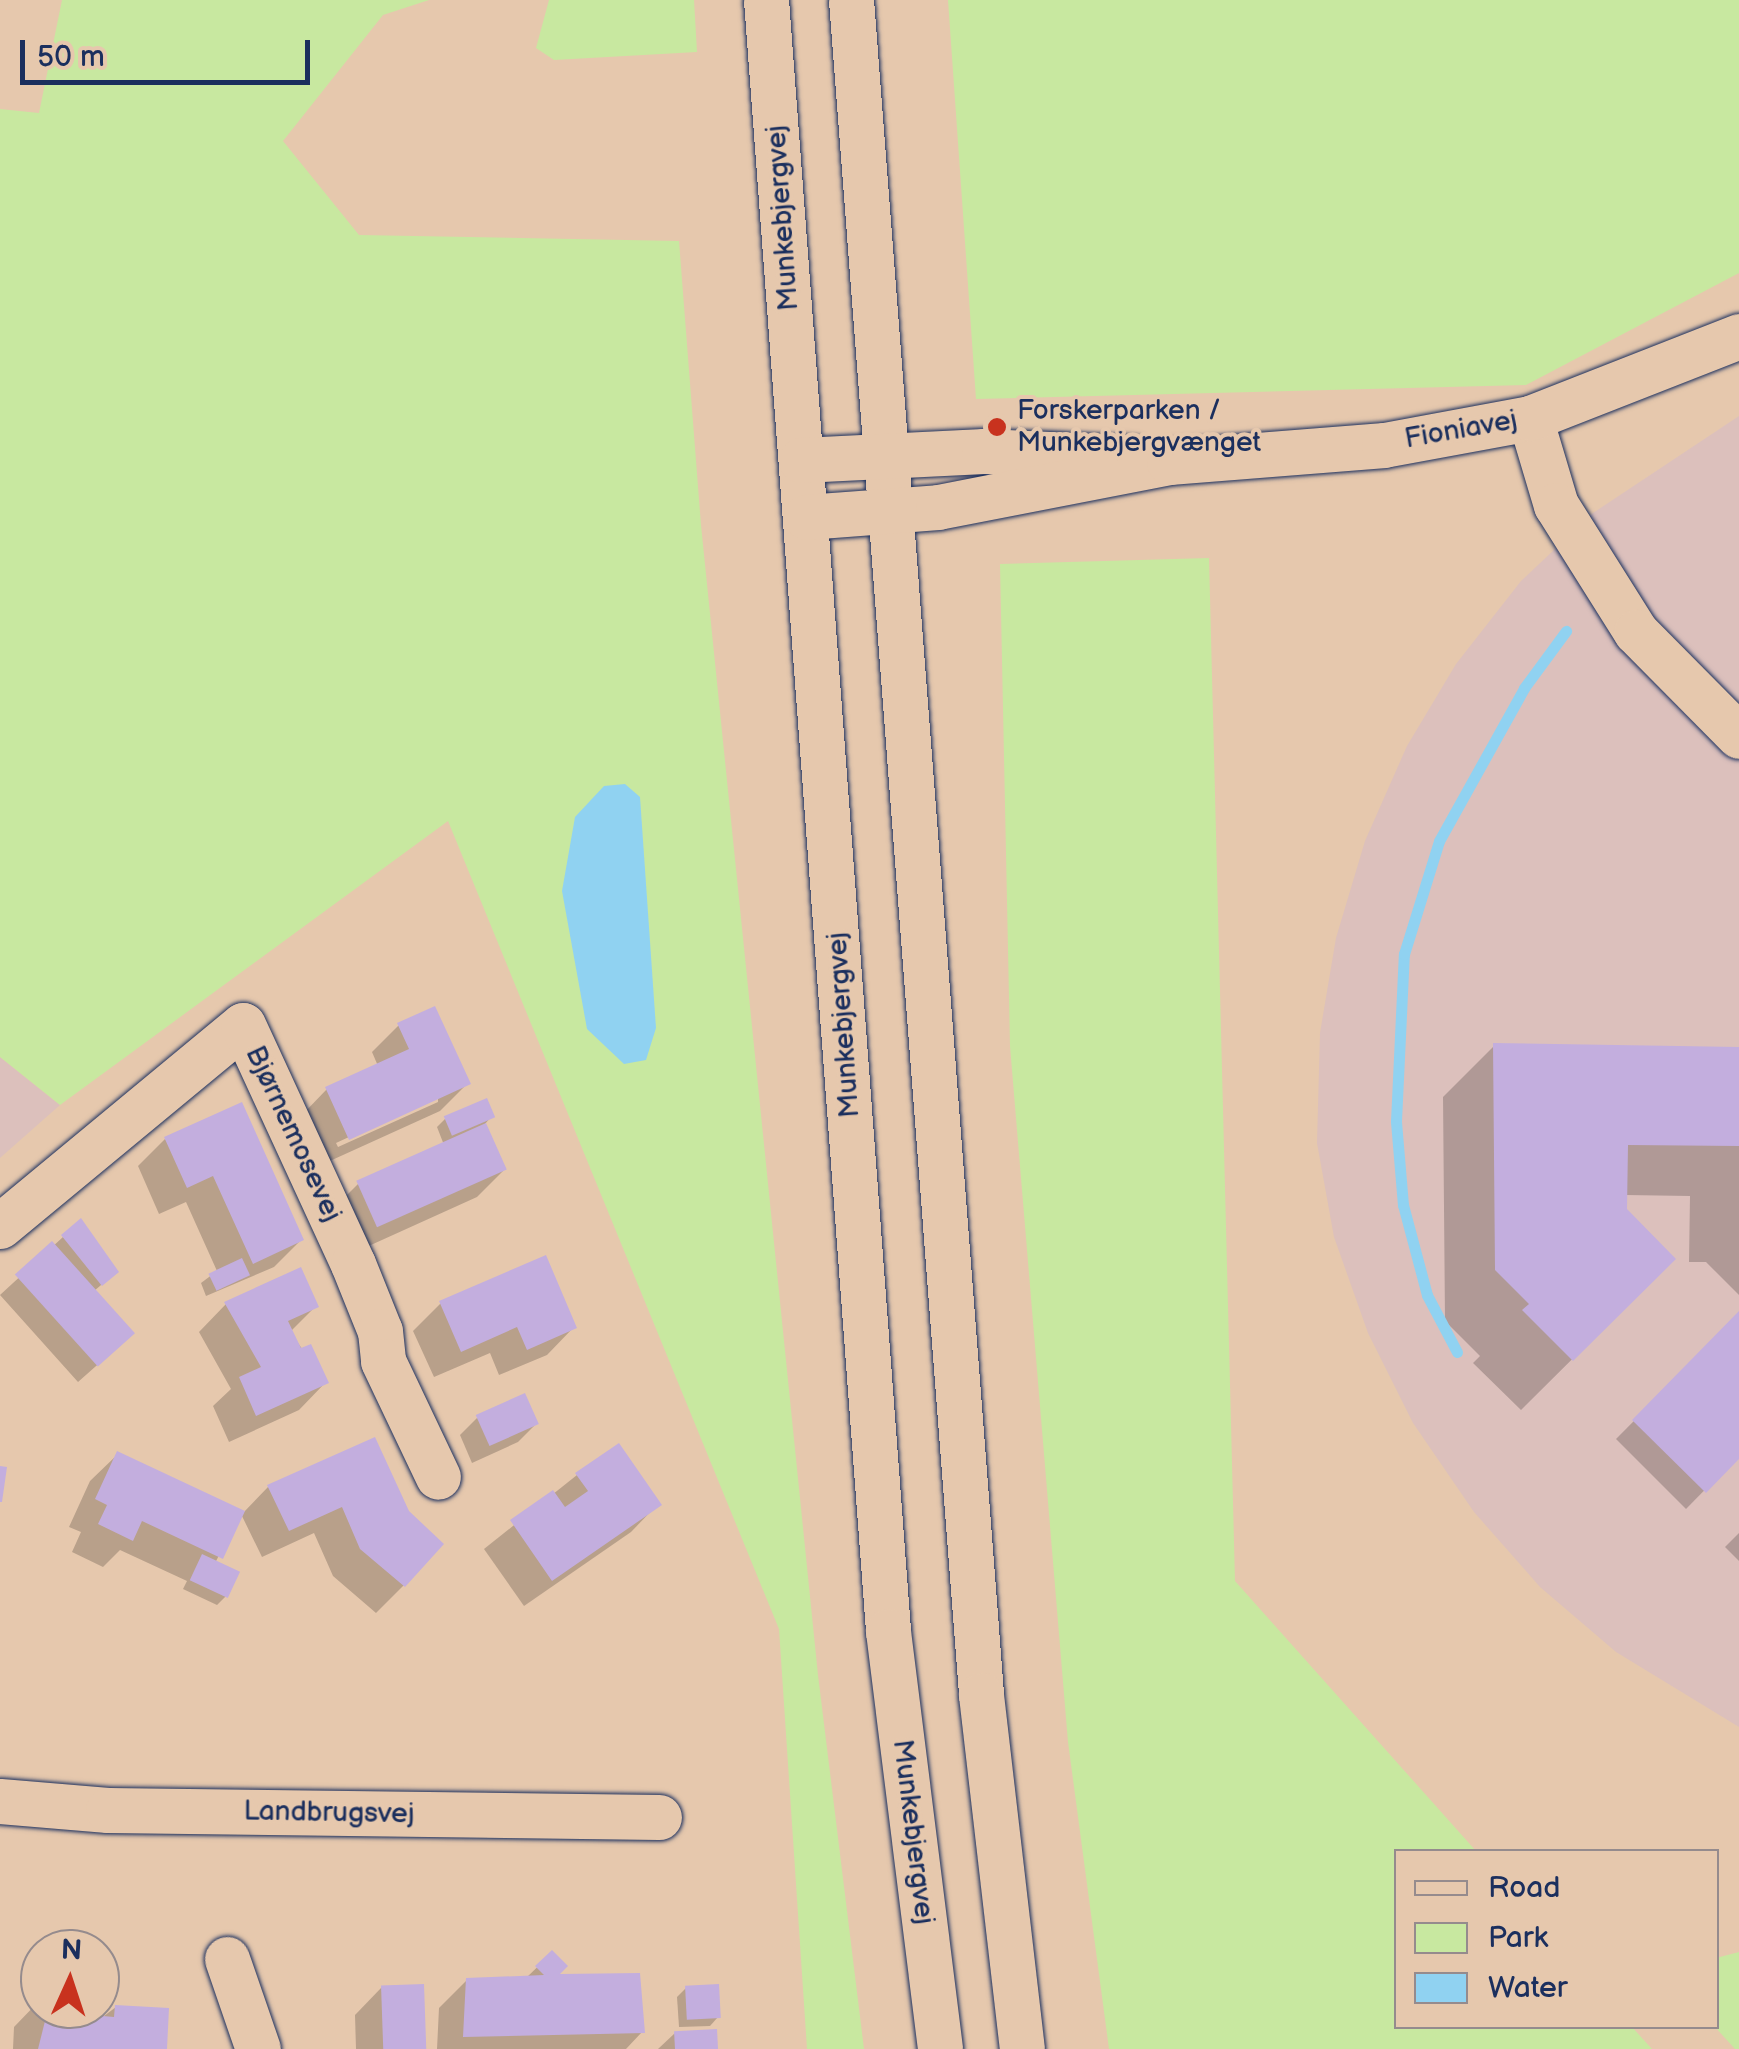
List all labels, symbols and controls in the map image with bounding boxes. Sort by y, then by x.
scale bar [25,20,315,82]
text: 50 m [37,39,105,75]
street label: Munkebjergvej [760,124,806,312]
place label: Forskerparken / Munkebjergvænget [1017,394,1261,460]
street label: Fioniavej [1402,404,1520,456]
marker: Forskerparken / Munkebjergvænget [986,416,1008,438]
street label: Munkebjergvej [821,931,867,1119]
street label: Bjørnemosevej [238,1041,348,1227]
street label: Munkebjergvej [885,1738,941,1926]
street label: Landbrugsvej [243,1795,415,1831]
legend [1394,1849,1719,2029]
text: Road [1488,1870,1561,1906]
text: Park [1488,1920,1548,1956]
north arrow [20,1929,120,2029]
text: N [60,1934,83,1968]
text: Water [1488,1970,1568,2006]

